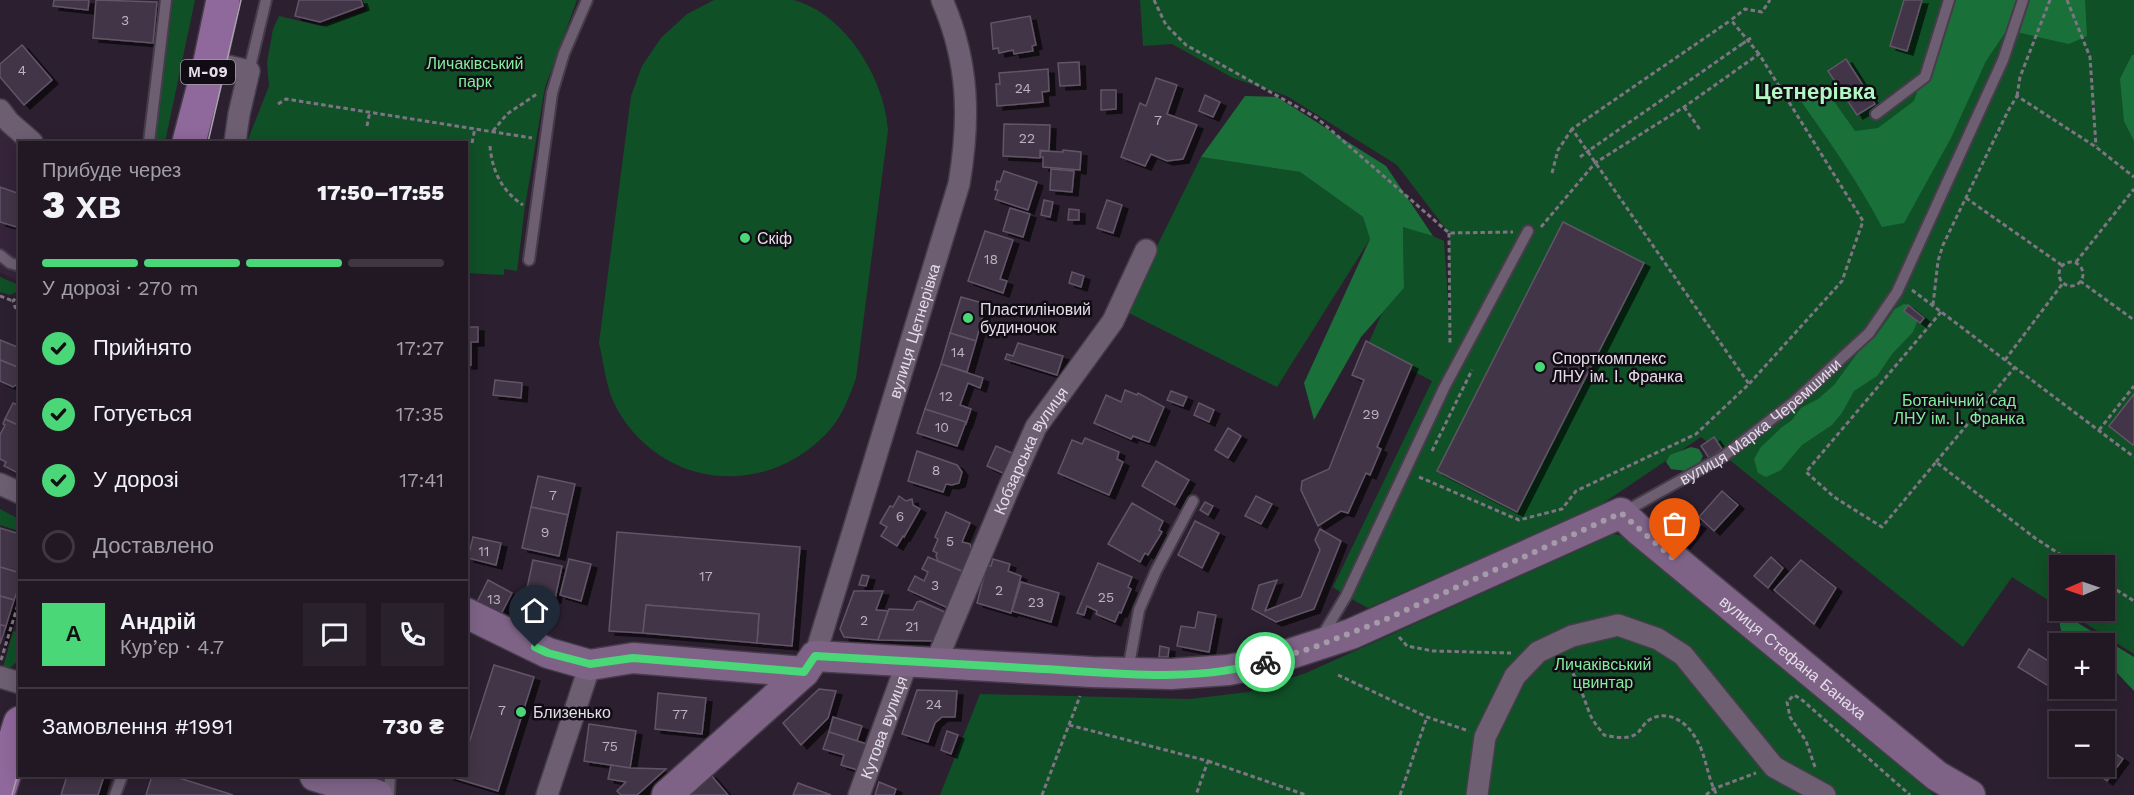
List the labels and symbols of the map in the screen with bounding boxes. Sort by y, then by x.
house number: 3 [121,12,129,28]
park label: Личаківський парк [427,54,523,91]
road number: М-09 [181,60,235,84]
house number: 4 [18,62,26,78]
district label: Цетнерівка [1755,79,1876,104]
house number: 24 [1015,80,1031,96]
house number: 7 [1154,112,1162,128]
house number: 22 [1019,130,1035,146]
place label: Скіф [757,229,792,248]
marker: Скіф [738,231,752,245]
house number: 18 [984,251,998,267]
street label: вулиця Цетнерівка [885,261,944,400]
place label: Пластиліновий будиночок [980,300,1091,337]
marker: Пластиліновий будиночок [961,311,975,325]
house number: 14 [951,344,965,360]
place label: Спорткомплекс ЛНУ ім. І. Франка [1552,349,1683,386]
street label: вулиця Марка Черемшини [1676,354,1845,489]
marker: Спорткомплекс ЛНУ ім. І. Франка [1533,360,1547,374]
street label: Кобзарська вулиця [989,383,1072,517]
house number: 12 [939,388,953,404]
park label: Ботанічний сад ЛНУ ім. І. Франка [1893,391,2025,428]
house number: 29 [1363,406,1379,422]
house number: 10 [935,419,949,435]
house number: 8 [932,462,940,478]
house number: 7 [549,487,557,503]
pin [1649,498,1700,560]
house number: 6 [896,508,904,524]
house number: 9 [541,524,549,540]
house number: 5 [946,533,954,549]
house number: 11 [479,543,489,559]
north arrow [2049,555,2115,621]
house number: 17 [699,568,713,584]
house number: 3 [931,577,939,593]
house number: 2 [995,582,1003,598]
pin [509,585,560,647]
house number: 25 [1098,589,1114,605]
house number: 13 [487,591,501,607]
street label: вулиця Стефана Банаха [1716,591,1870,723]
house number: 23 [1028,594,1044,610]
house number: 2 [860,612,868,628]
house number: 21 [905,618,919,634]
courier [1235,632,1295,692]
park label: Личаківський цвинтар [1555,655,1651,692]
street label: Кутова вулиця [856,673,911,781]
house number: 24 [926,696,942,712]
house number: 7 [498,702,506,718]
place label: Близенько [533,703,611,722]
marker: Близенько [514,705,528,719]
house number: 77 [672,706,688,722]
house number: 75 [602,738,618,754]

